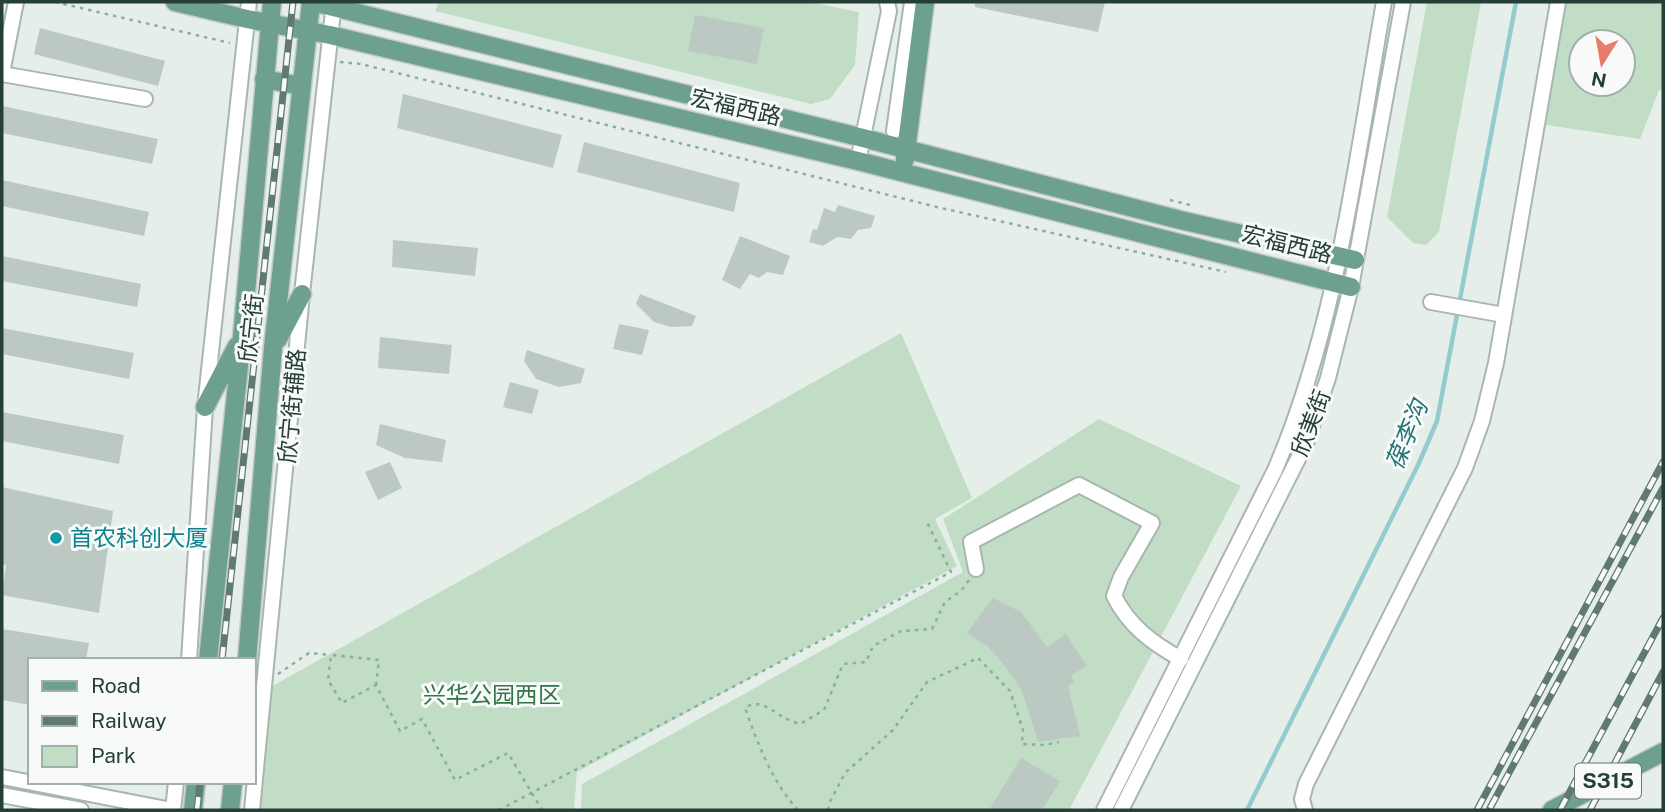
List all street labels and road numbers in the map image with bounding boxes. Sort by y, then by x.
street label: 宏福西路 [688,83,784,130]
street label: 宏福西路 [1239,219,1335,268]
street label: 欣宁街 [233,292,268,364]
street label: 欣宁街辅路 [273,347,310,464]
street label: 欣美街 [1286,386,1336,460]
road number: S315 [1575,764,1641,798]

